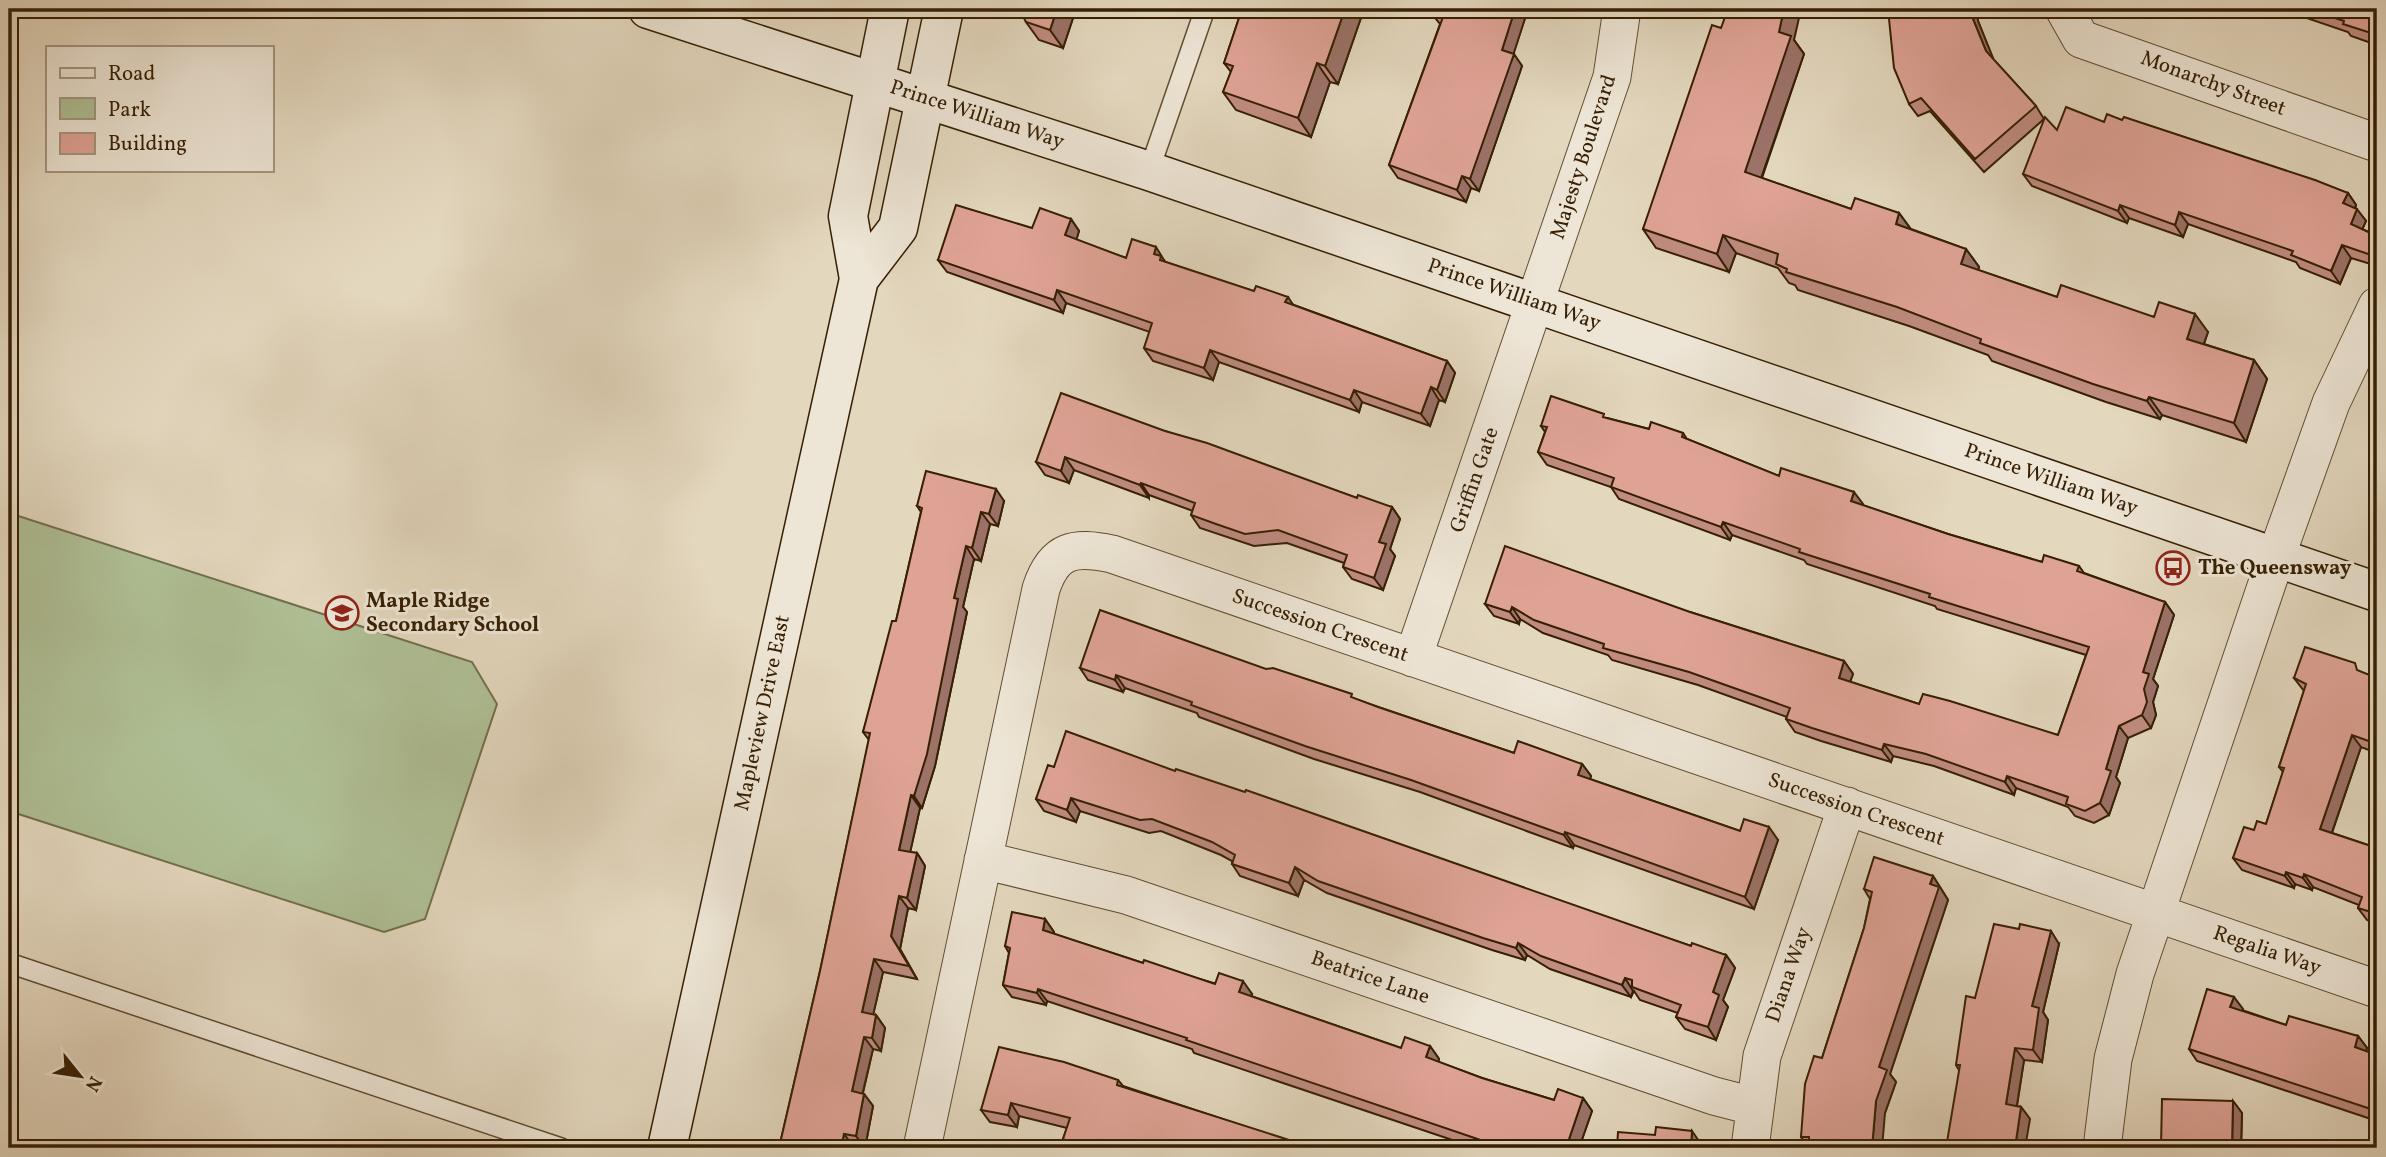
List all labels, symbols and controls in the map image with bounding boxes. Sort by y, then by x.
street label: Monarchy Street [2136,44,2290,124]
legend [46,46,273,172]
text: Road [108,60,155,89]
street label: Majesty Boulevard [1544,71,1624,243]
street label: Prince William Way [886,73,1069,157]
text: Park [108,96,151,125]
text: Building [108,130,187,159]
street label: Prince William Way [1423,252,1605,339]
street label: Griffin Gate [1443,423,1507,537]
street label: Prince William Way [1960,437,2142,524]
bus stop icon: The Queensway [2154,549,2192,587]
place label: The Queensway [2198,554,2352,583]
street label: Succession Crescent [1228,582,1412,670]
place label: Maple Ridge Secondary School [366,587,539,640]
school or university icon: Maple Ridge Secondary School [323,594,361,632]
street label: Mapleview Drive East [728,612,798,814]
street label: Succession Crescent [1764,766,1948,854]
street label: Regalia Way [2209,919,2326,983]
street label: Diana Way [1759,923,1819,1027]
street label: Beatrice Lane [1307,944,1433,1012]
north arrow [46,1042,116,1112]
text: N [78,1071,108,1096]

